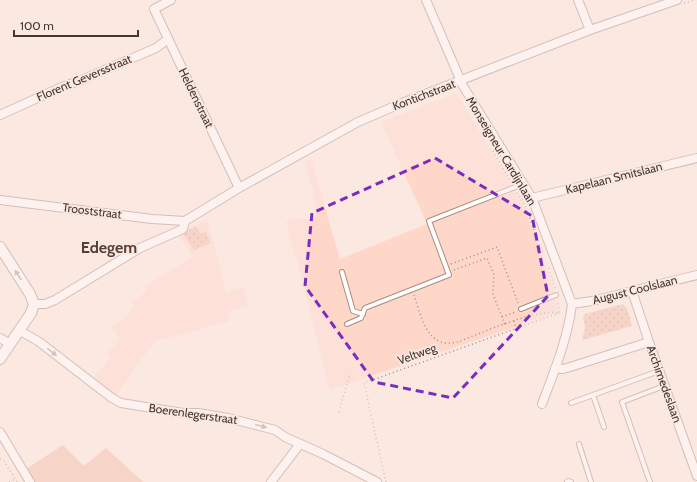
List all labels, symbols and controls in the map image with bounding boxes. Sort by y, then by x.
scale bar [14,12,138,38]
text: 100 m [20,18,54,33]
street label: Florent Geversstraat [34,51,134,104]
street label: Heldenstraat [175,65,217,130]
street label: Kontichstraat [390,76,457,113]
street label: Monseigneur Cardijnlaan [463,94,540,208]
street label: Kapelaan Smitslaan [564,158,664,197]
street label: Trooststraat [62,199,122,222]
district label: Edegem [81,238,137,257]
one-way arrow [14,270,22,280]
street label: August Coolslaan [591,272,679,307]
street label: Veltweg [395,339,439,367]
street label: Archimedeslaan [644,343,685,425]
one-way arrow [47,348,58,356]
street label: Boerenlegerstraat [148,400,238,427]
one-way arrow [255,423,267,429]

